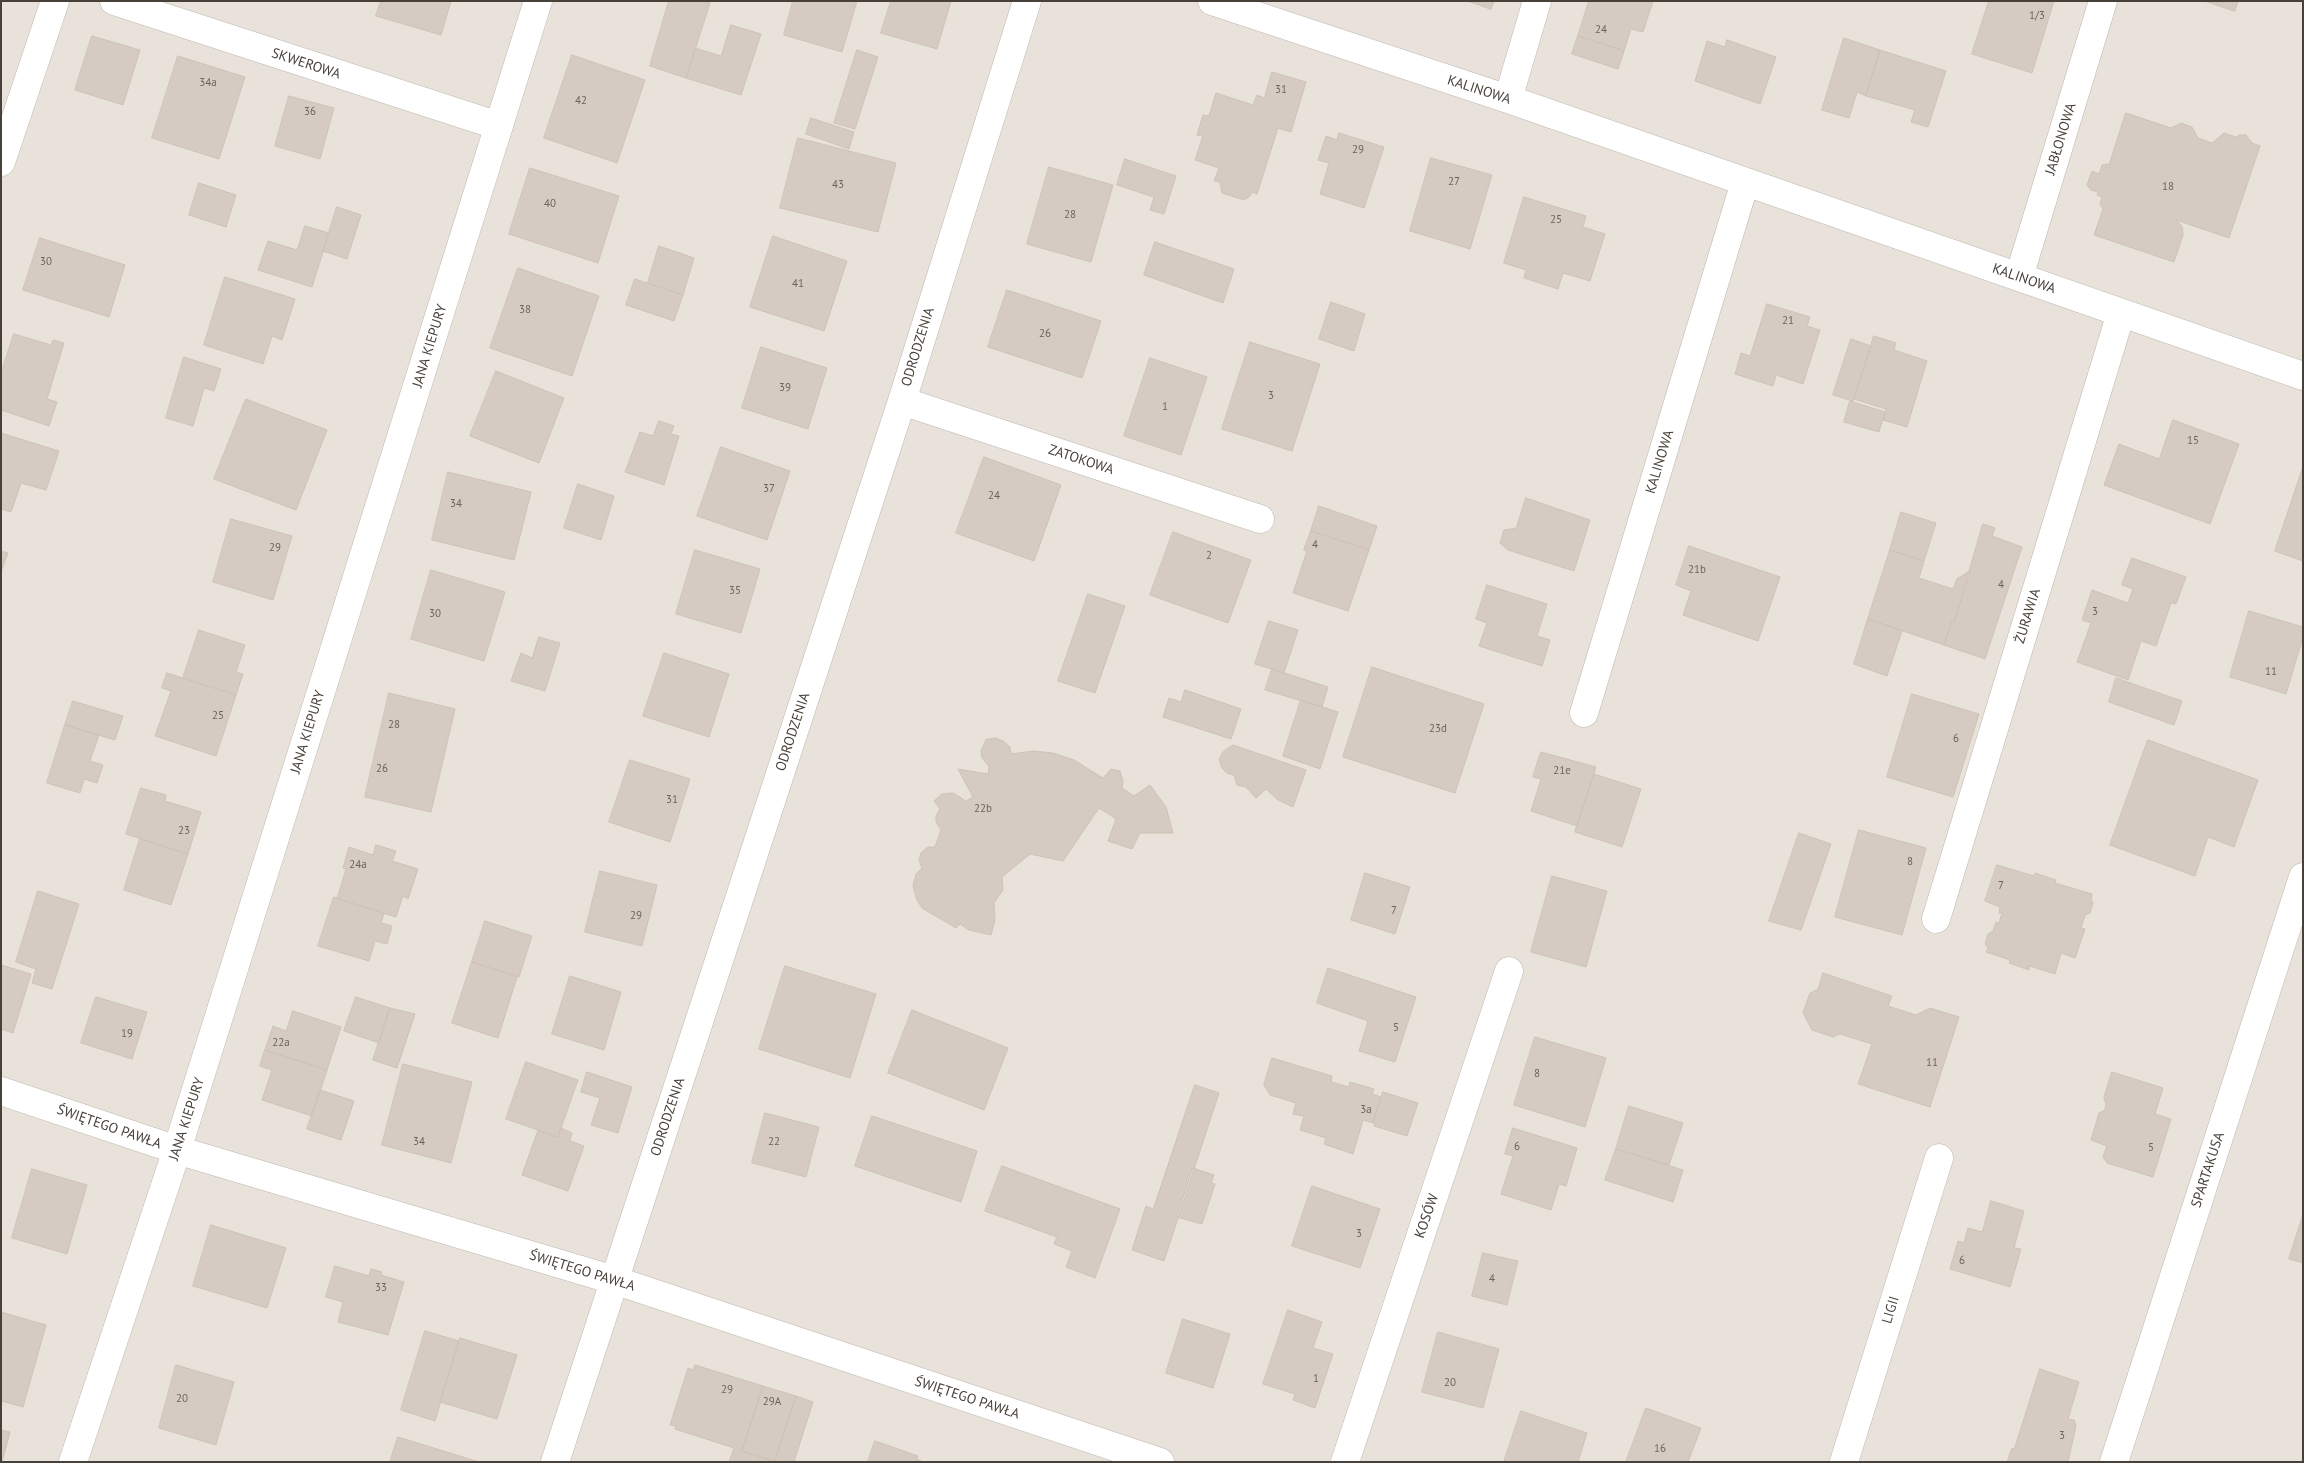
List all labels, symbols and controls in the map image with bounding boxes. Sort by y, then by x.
house number: 1/3 [2029,9,2045,23]
house number: 24 [1595,23,1607,37]
street label: SKWEROWA [269,45,343,83]
street label: KALINOWA [1445,72,1513,108]
house number: 34a [199,76,217,90]
house number: 31 [1275,83,1287,97]
house number: 42 [575,94,587,108]
street label: JABŁONOWA [2042,101,2080,177]
house number: 36 [304,105,316,119]
house number: 29 [1352,143,1364,157]
house number: 27 [1448,175,1460,189]
house number: 43 [832,178,844,192]
house number: 18 [2162,180,2174,194]
house number: 40 [544,197,556,211]
house number: 28 [1064,208,1076,222]
house number: 25 [1550,213,1562,227]
house number: 30 [40,255,52,269]
street label: KALINOWA [1990,260,2058,298]
house number: 41 [792,277,804,291]
street label: JANA KIEPURY [409,302,451,390]
house number: 38 [519,303,531,317]
street label: ODRODZENIA [898,305,938,389]
house number: 21 [1782,314,1794,328]
house number: 26 [1039,327,1051,341]
house number: 39 [779,381,791,395]
house number: 3 [1268,389,1274,403]
house number: 1 [1162,400,1168,414]
street label: KALINOWA [1642,428,1678,496]
house number: 15 [2187,434,2199,448]
street label: ZATOKOWA [1046,442,1116,478]
house number: 37 [763,482,775,496]
house number: 24 [988,489,1000,503]
house number: 34 [450,497,462,511]
house number: 4 [1312,538,1318,552]
house number: 29 [269,541,281,555]
house number: 2 [1206,549,1212,563]
house number: 21b [1688,563,1706,577]
house number: 4 [1998,578,2004,592]
house number: 35 [729,584,741,598]
street label: ŻURAWIA [2012,587,2044,645]
house number: 3 [2092,605,2098,619]
house number: 30 [429,607,441,621]
house number: 11 [2265,665,2277,679]
street label: JANA KIEPURY [287,688,329,776]
street label: ODRODZENIA [772,691,814,773]
house number: 25 [212,709,224,723]
house number: 28 [388,718,400,732]
house number: 23d [1429,722,1447,736]
house number: 6 [1953,732,1959,746]
house number: 26 [376,762,388,776]
house number: 21e [1553,764,1571,778]
house number: 31 [666,793,678,807]
house number: 22b [974,802,992,816]
house number: 23 [178,824,190,838]
house number: 8 [1907,855,1913,869]
house number: 24a [349,858,367,872]
house number: 7 [1998,879,2004,893]
house number: 7 [1391,904,1397,918]
house number: 29 [630,909,642,923]
house number: 5 [1393,1021,1399,1035]
house number: 19 [121,1027,133,1041]
house number: 22a [272,1036,290,1050]
house number: 11 [1926,1056,1938,1070]
house number: 8 [1534,1067,1540,1081]
street label: JANA KIEPURY [166,1076,208,1162]
street label: ODRODZENIA [647,1076,689,1158]
street label: ŚWIĘTEGO PAWŁA [54,1101,164,1153]
house number: 3a [1360,1103,1372,1117]
street label: SPARTAKUSA [2188,1130,2228,1210]
house number: 34 [413,1135,425,1149]
house number: 22 [768,1135,780,1149]
house number: 6 [1514,1140,1520,1154]
house number: 5 [2148,1141,2154,1155]
street label: KOSÓW [1412,1192,1442,1240]
house number: 3 [1356,1227,1362,1241]
street label: ŚWIĘTEGO PAWŁA [527,1247,637,1295]
house number: 6 [1959,1254,1965,1268]
house number: 4 [1489,1272,1495,1286]
house number: 33 [375,1281,387,1295]
street label: LIGII [1879,1294,1903,1326]
house number: 1 [1313,1372,1319,1386]
street label: ŚWIĘTEGO PAWŁA [912,1373,1022,1423]
house number: 20 [1444,1376,1456,1390]
house number: 29 [721,1383,733,1397]
house number: 20 [176,1392,188,1406]
house number: 29A [763,1395,781,1409]
house number: 3 [2059,1429,2065,1443]
house number: 16 [1654,1442,1666,1456]

